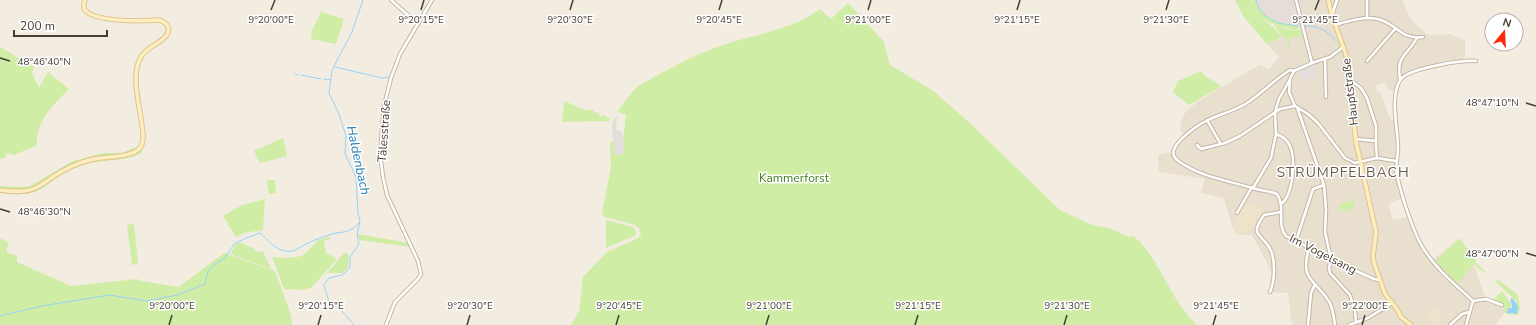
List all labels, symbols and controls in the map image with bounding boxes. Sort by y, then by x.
scale bar [14,12,107,38]
north arrow [1484,12,1524,52]
text: 9°20'00"E [248,13,294,27]
text: 9°20'15"E [398,13,444,27]
text: 9°20'30"E [547,13,593,27]
text: 9°20'45"E [696,13,742,27]
text: 9°21'00"E [845,13,891,27]
text: 9°21'15"E [994,13,1040,27]
text: 9°21'30"E [1143,13,1189,27]
text: 9°21'45"E [1292,13,1338,27]
text: N [1501,15,1513,31]
text: 200 m [20,18,55,34]
text: 48°46'40"N [17,55,71,69]
street label: Hauptstraße [1338,57,1362,127]
text: 48°47'10"N [1465,96,1519,110]
street label: Tälesstraße [374,99,394,163]
water label: Haldenbach [342,124,374,196]
district label: STRÜMPFELBACH [1276,163,1410,182]
park label: Kammerforst [759,170,830,186]
text: 48°46'30"N [17,205,71,219]
street label: Im Vogelsang [1287,230,1359,278]
text: 48°47'00"N [1465,247,1519,261]
text: 9°20'00"E [149,299,195,313]
text: 9°20'15"E [298,299,344,313]
text: 9°20'30"E [447,299,493,313]
text: 9°20'45"E [596,299,642,313]
text: 9°21'00"E [746,299,792,313]
text: 9°21'15"E [895,299,941,313]
text: 9°21'30"E [1044,299,1090,313]
text: 9°21'45"E [1193,299,1239,313]
text: 9°22'00"E [1342,299,1388,313]

